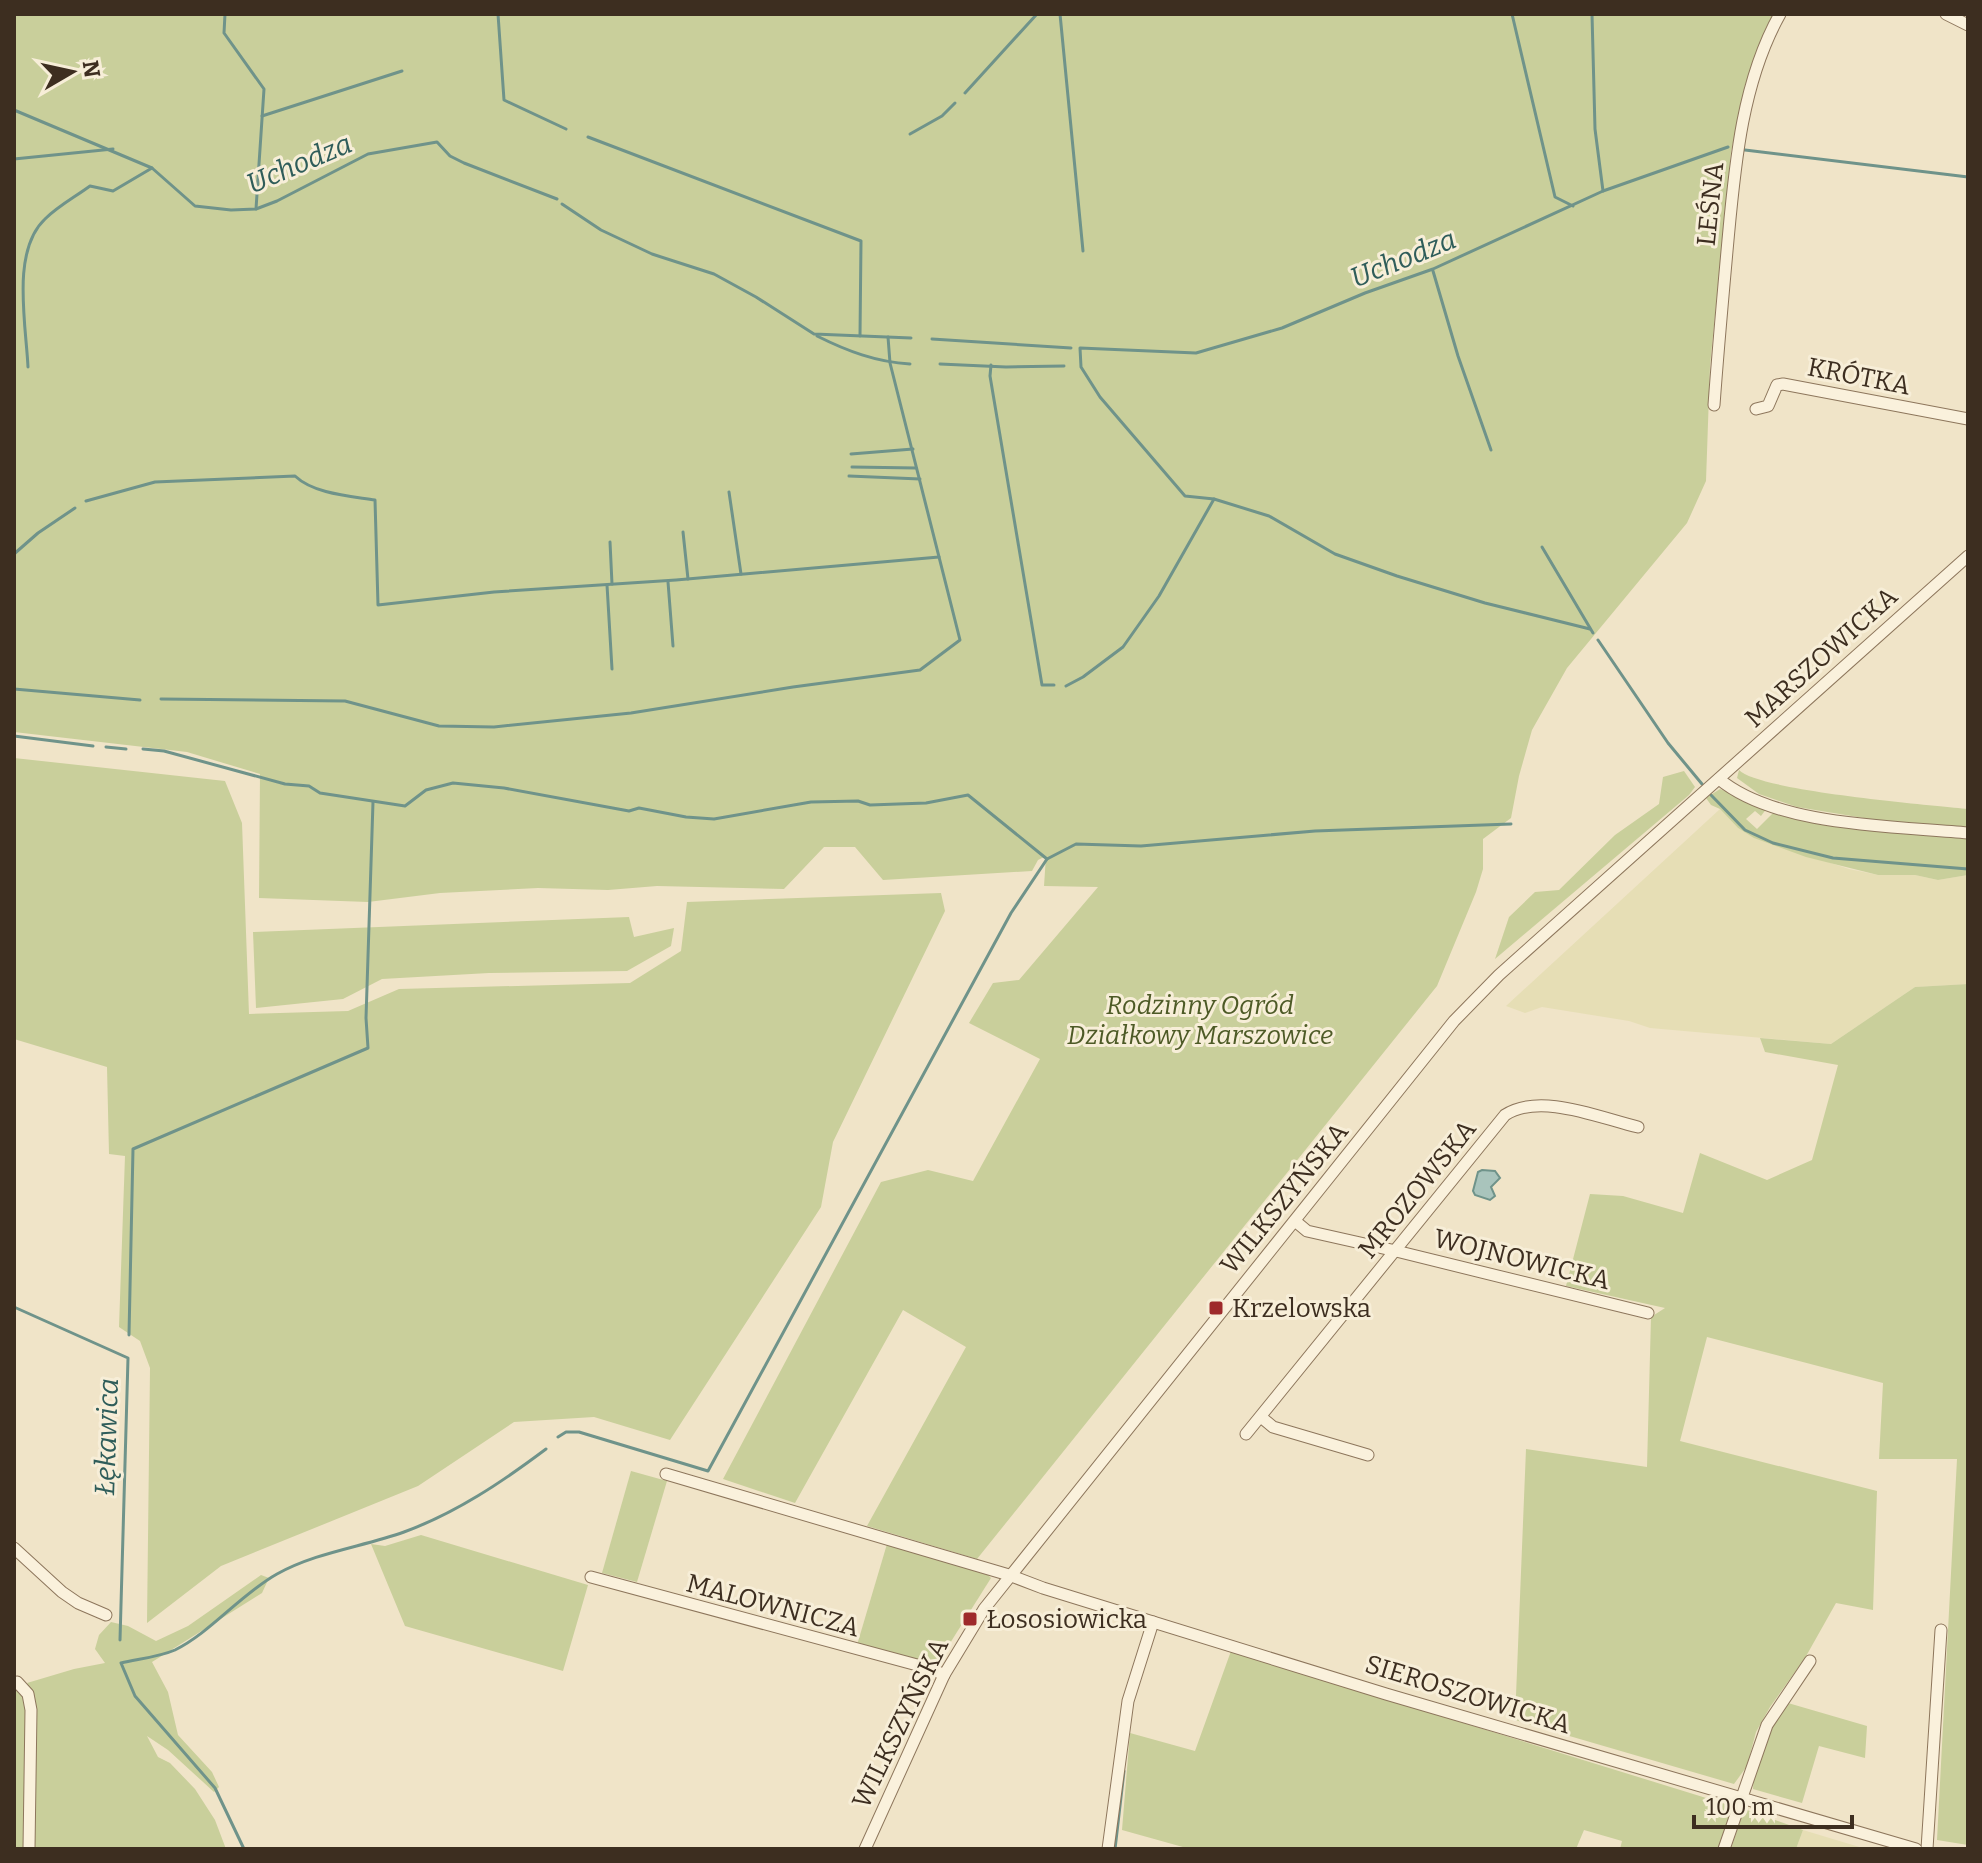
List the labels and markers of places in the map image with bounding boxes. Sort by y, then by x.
place label: Krzelowska [1232,1293,1371,1324]
marker: Krzelowska [1207,1299,1225,1317]
place label: Łososiowicka [986,1604,1147,1635]
marker: Łososiowicka [961,1610,979,1628]

